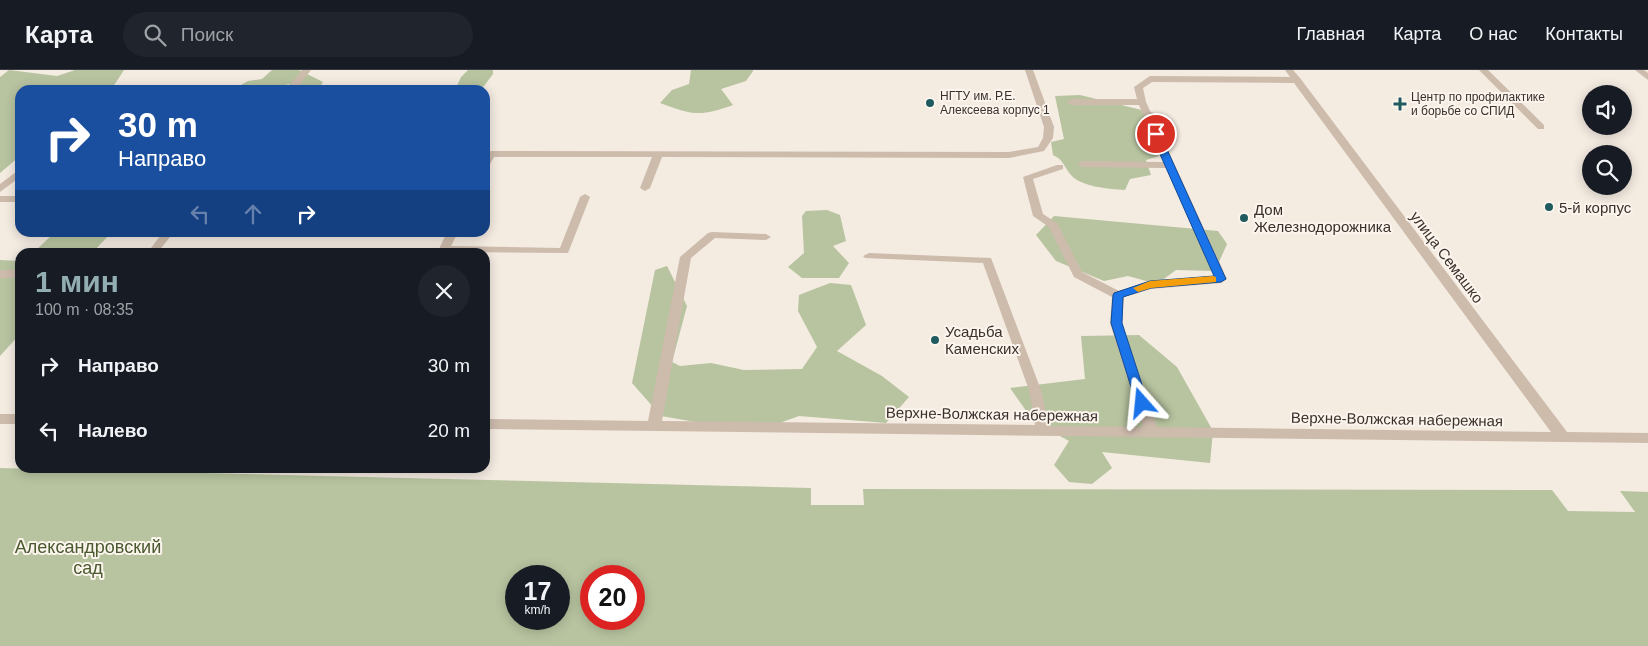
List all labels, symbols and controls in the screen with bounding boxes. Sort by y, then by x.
search box [123,12,473,57]
text: Карта [25,21,93,48]
icon: search [141,21,169,49]
text: Поиск [181,24,233,45]
text: Главная [1297,24,1365,44]
text: Карта [1393,24,1441,44]
text: О нас [1469,24,1517,44]
text: Контакты [1545,24,1623,44]
map controls [1582,85,1632,195]
button: sound [1582,85,1632,135]
place label: НГТУ им. Р.Е. Алексеева корпус 1 [940,89,1050,117]
place label: Центр по профилактике и борьбе со СПИД [1411,90,1545,118]
marker: НГТУ им. Р.Е. Алексеева корпус 1 [924,97,936,109]
marker: Центр по профилактике и борьбе со СПИД [1393,97,1407,111]
icon: right [35,105,100,170]
text: 30 m [118,105,198,144]
pin [1135,113,1177,155]
icon: arrive [1142,120,1170,148]
button: search [1582,145,1632,195]
text: Направо [118,146,206,171]
place label: 5-й корпус [1559,199,1632,216]
icon: left [186,200,214,228]
icon: ahead [239,200,267,228]
icon: right [292,200,320,228]
place label: Дом Железнодорожника [1254,201,1392,235]
marker: 5-й корпус [1543,201,1555,213]
street label: улица Семашко [1407,208,1487,306]
marker: Дом Железнодорожника [1238,212,1250,224]
text: 1 мин [35,265,119,298]
button: close [418,265,470,317]
text: 100 m · 08:35 [35,301,134,318]
place label: Усадьба Каменских [945,323,1019,357]
marker: Усадьба Каменских [929,334,941,346]
icon: right [35,352,63,380]
text: Направо [78,355,159,376]
text: 30 m [428,355,470,376]
position arrow [1115,376,1167,428]
street label: Верхне-Волжская набережная [886,404,1098,424]
street label: Верхне-Волжская набережная [1291,409,1503,429]
icon: left [35,417,63,445]
text: Налево [78,420,148,441]
text: 20 m [428,420,470,441]
park label: Александровский сад [15,537,161,578]
speed limit sign: 20 [580,565,645,630]
text: 17 [524,577,551,605]
text: km/h [524,603,551,617]

